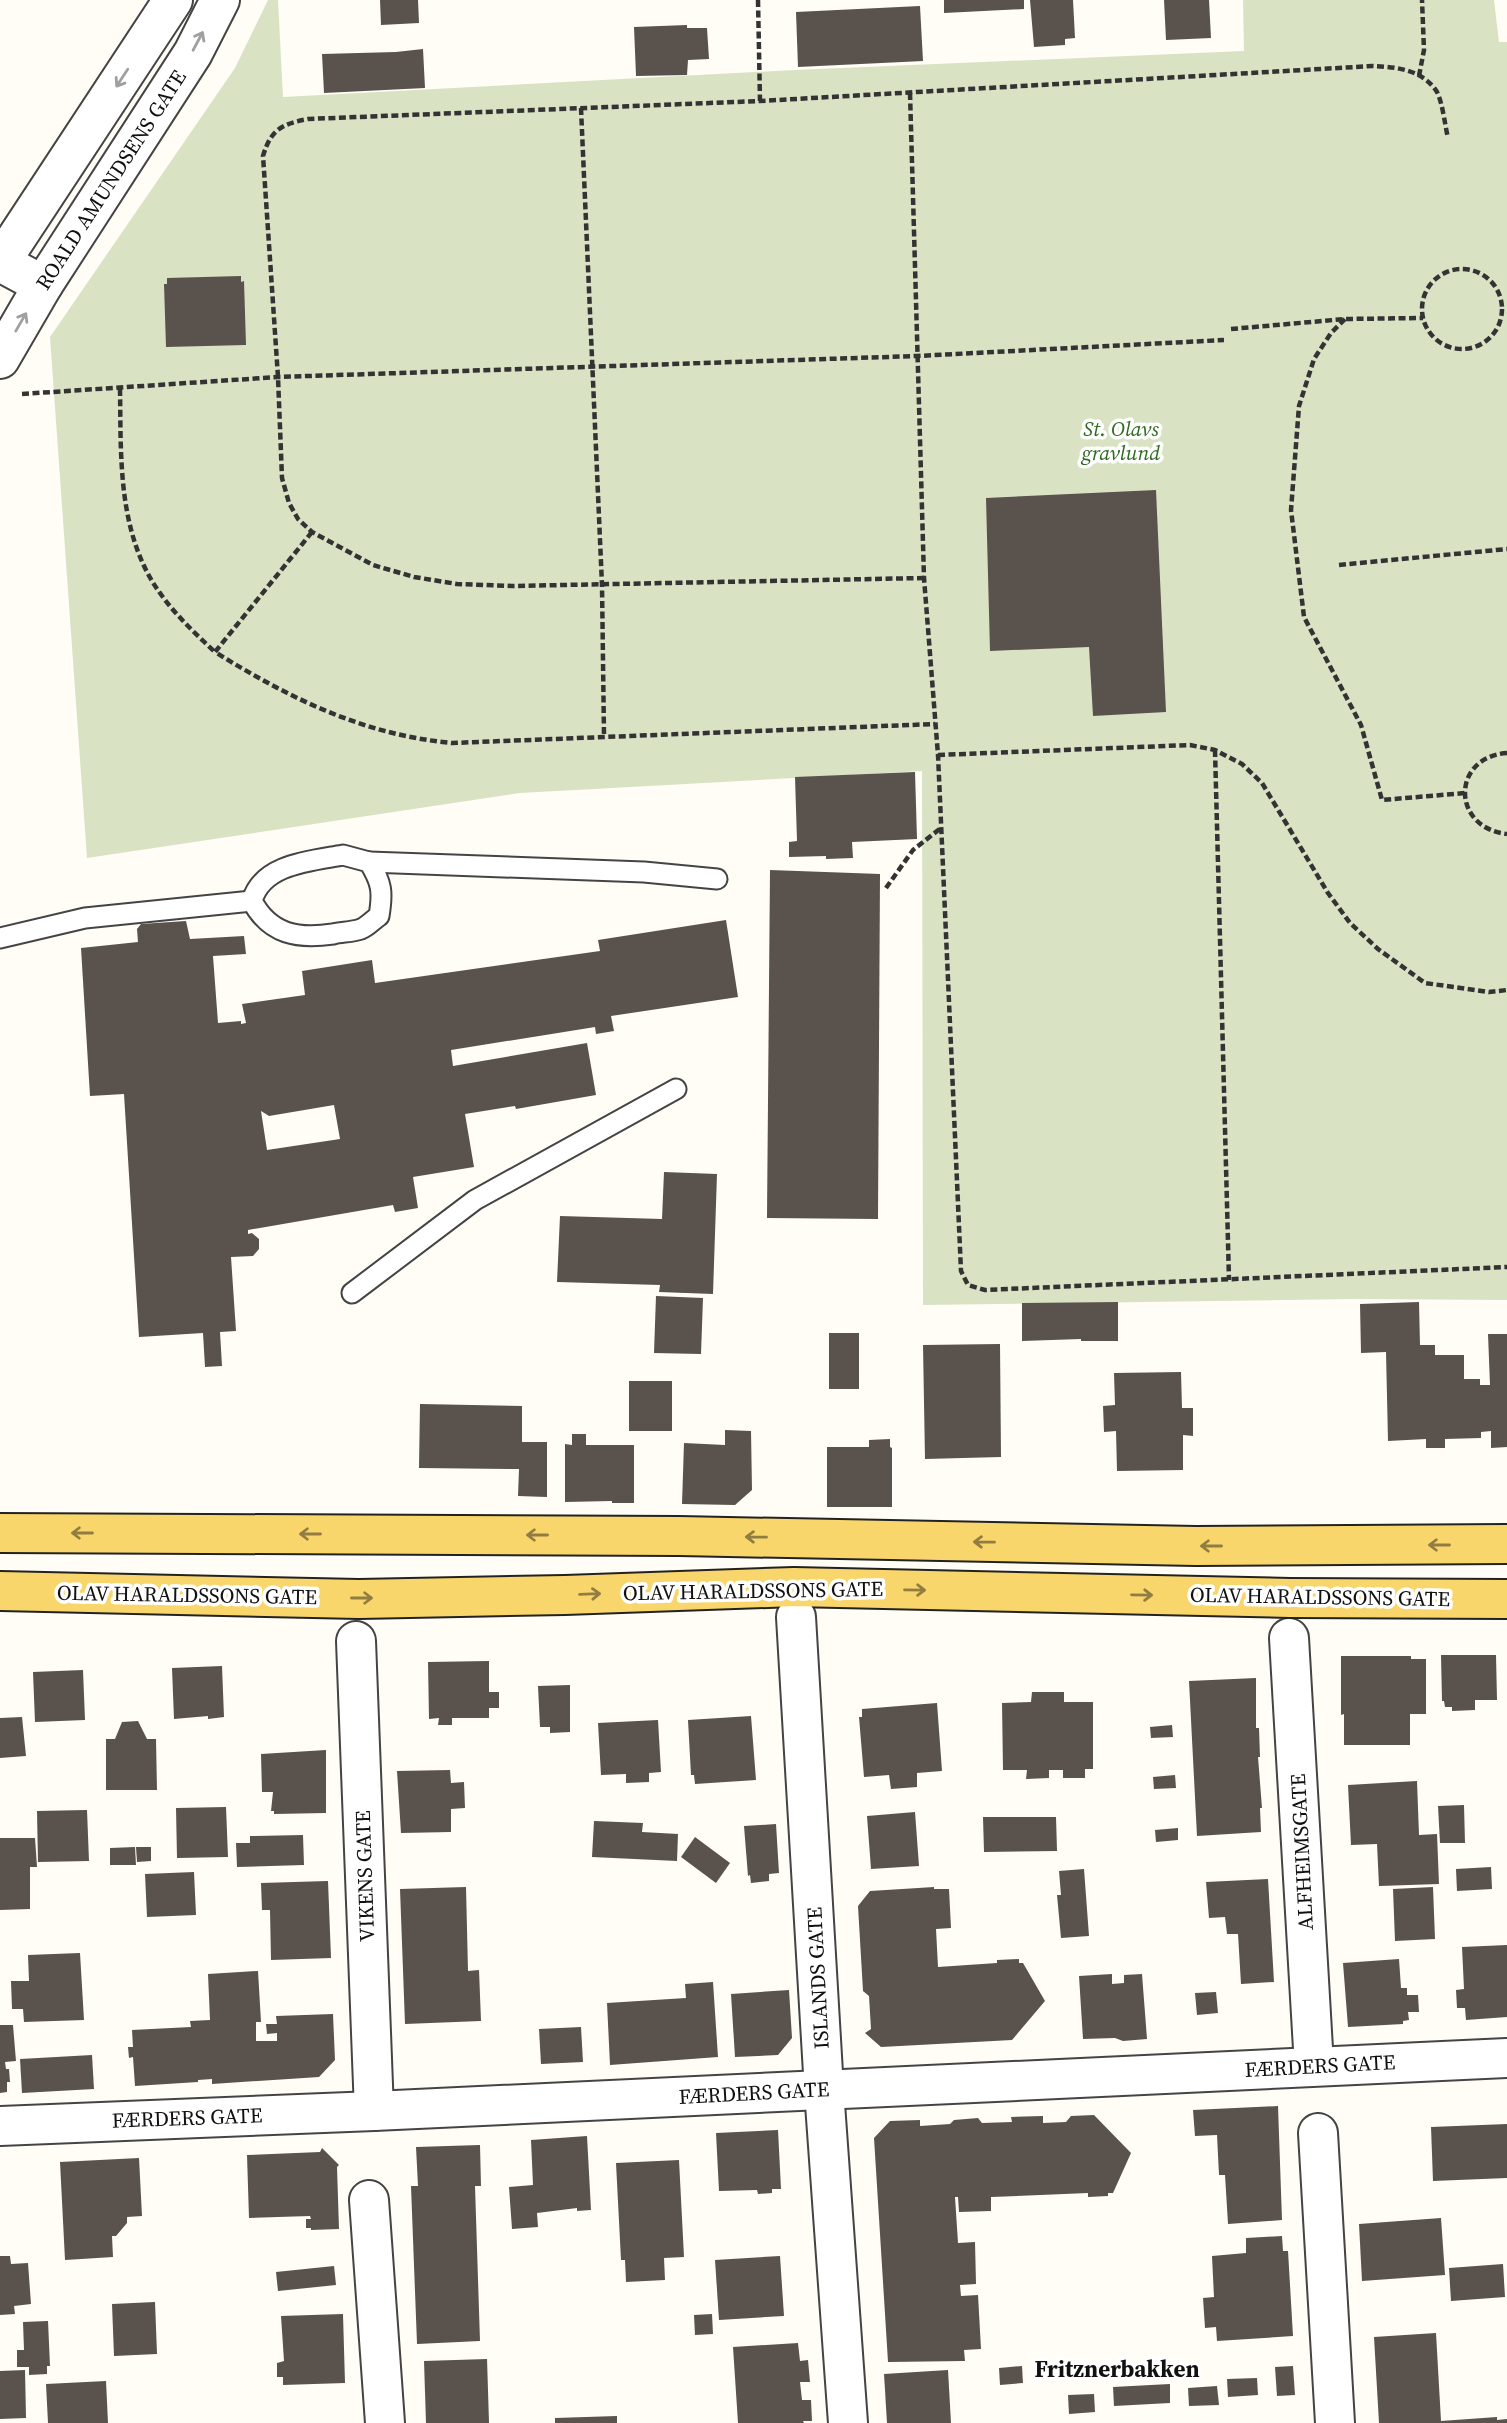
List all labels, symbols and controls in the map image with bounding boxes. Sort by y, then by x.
one-way arrow [192,32,206,52]
street label: ROALD AMUNDSENS GATE [28,64,193,295]
one-way arrow [115,67,129,87]
one-way arrow [15,312,28,333]
park label: St. Olavs gravlund [1081,414,1160,467]
one-way arrow [71,1526,94,1540]
one-way arrow [299,1527,322,1541]
one-way arrow [526,1528,549,1542]
one-way arrow [745,1531,768,1544]
one-way arrow [973,1535,996,1548]
one-way arrow [1428,1538,1451,1551]
one-way arrow [1200,1539,1223,1553]
street label: OLAV HARALDSSONS GATE [623,1574,883,1607]
street label: OLAV HARALDSSONS GATE [57,1578,317,1611]
street label: OLAV HARALDSSONS GATE [1190,1580,1450,1613]
one-way arrow [903,1583,926,1597]
one-way arrow [578,1588,601,1601]
one-way arrow [1131,1588,1154,1601]
one-way arrow [350,1591,373,1605]
street label: ALFHEIMSGATE [1283,1773,1320,1931]
street label: VIKENS GATE [348,1810,381,1942]
street label: ISLANDS GATE [799,1906,836,2050]
street label: FÆRDERS GATE [1244,2047,1396,2084]
street label: FÆRDERS GATE [678,2074,830,2111]
street label: FÆRDERS GATE [111,2100,263,2135]
district label: Fritznerbakken [1034,2353,1200,2385]

